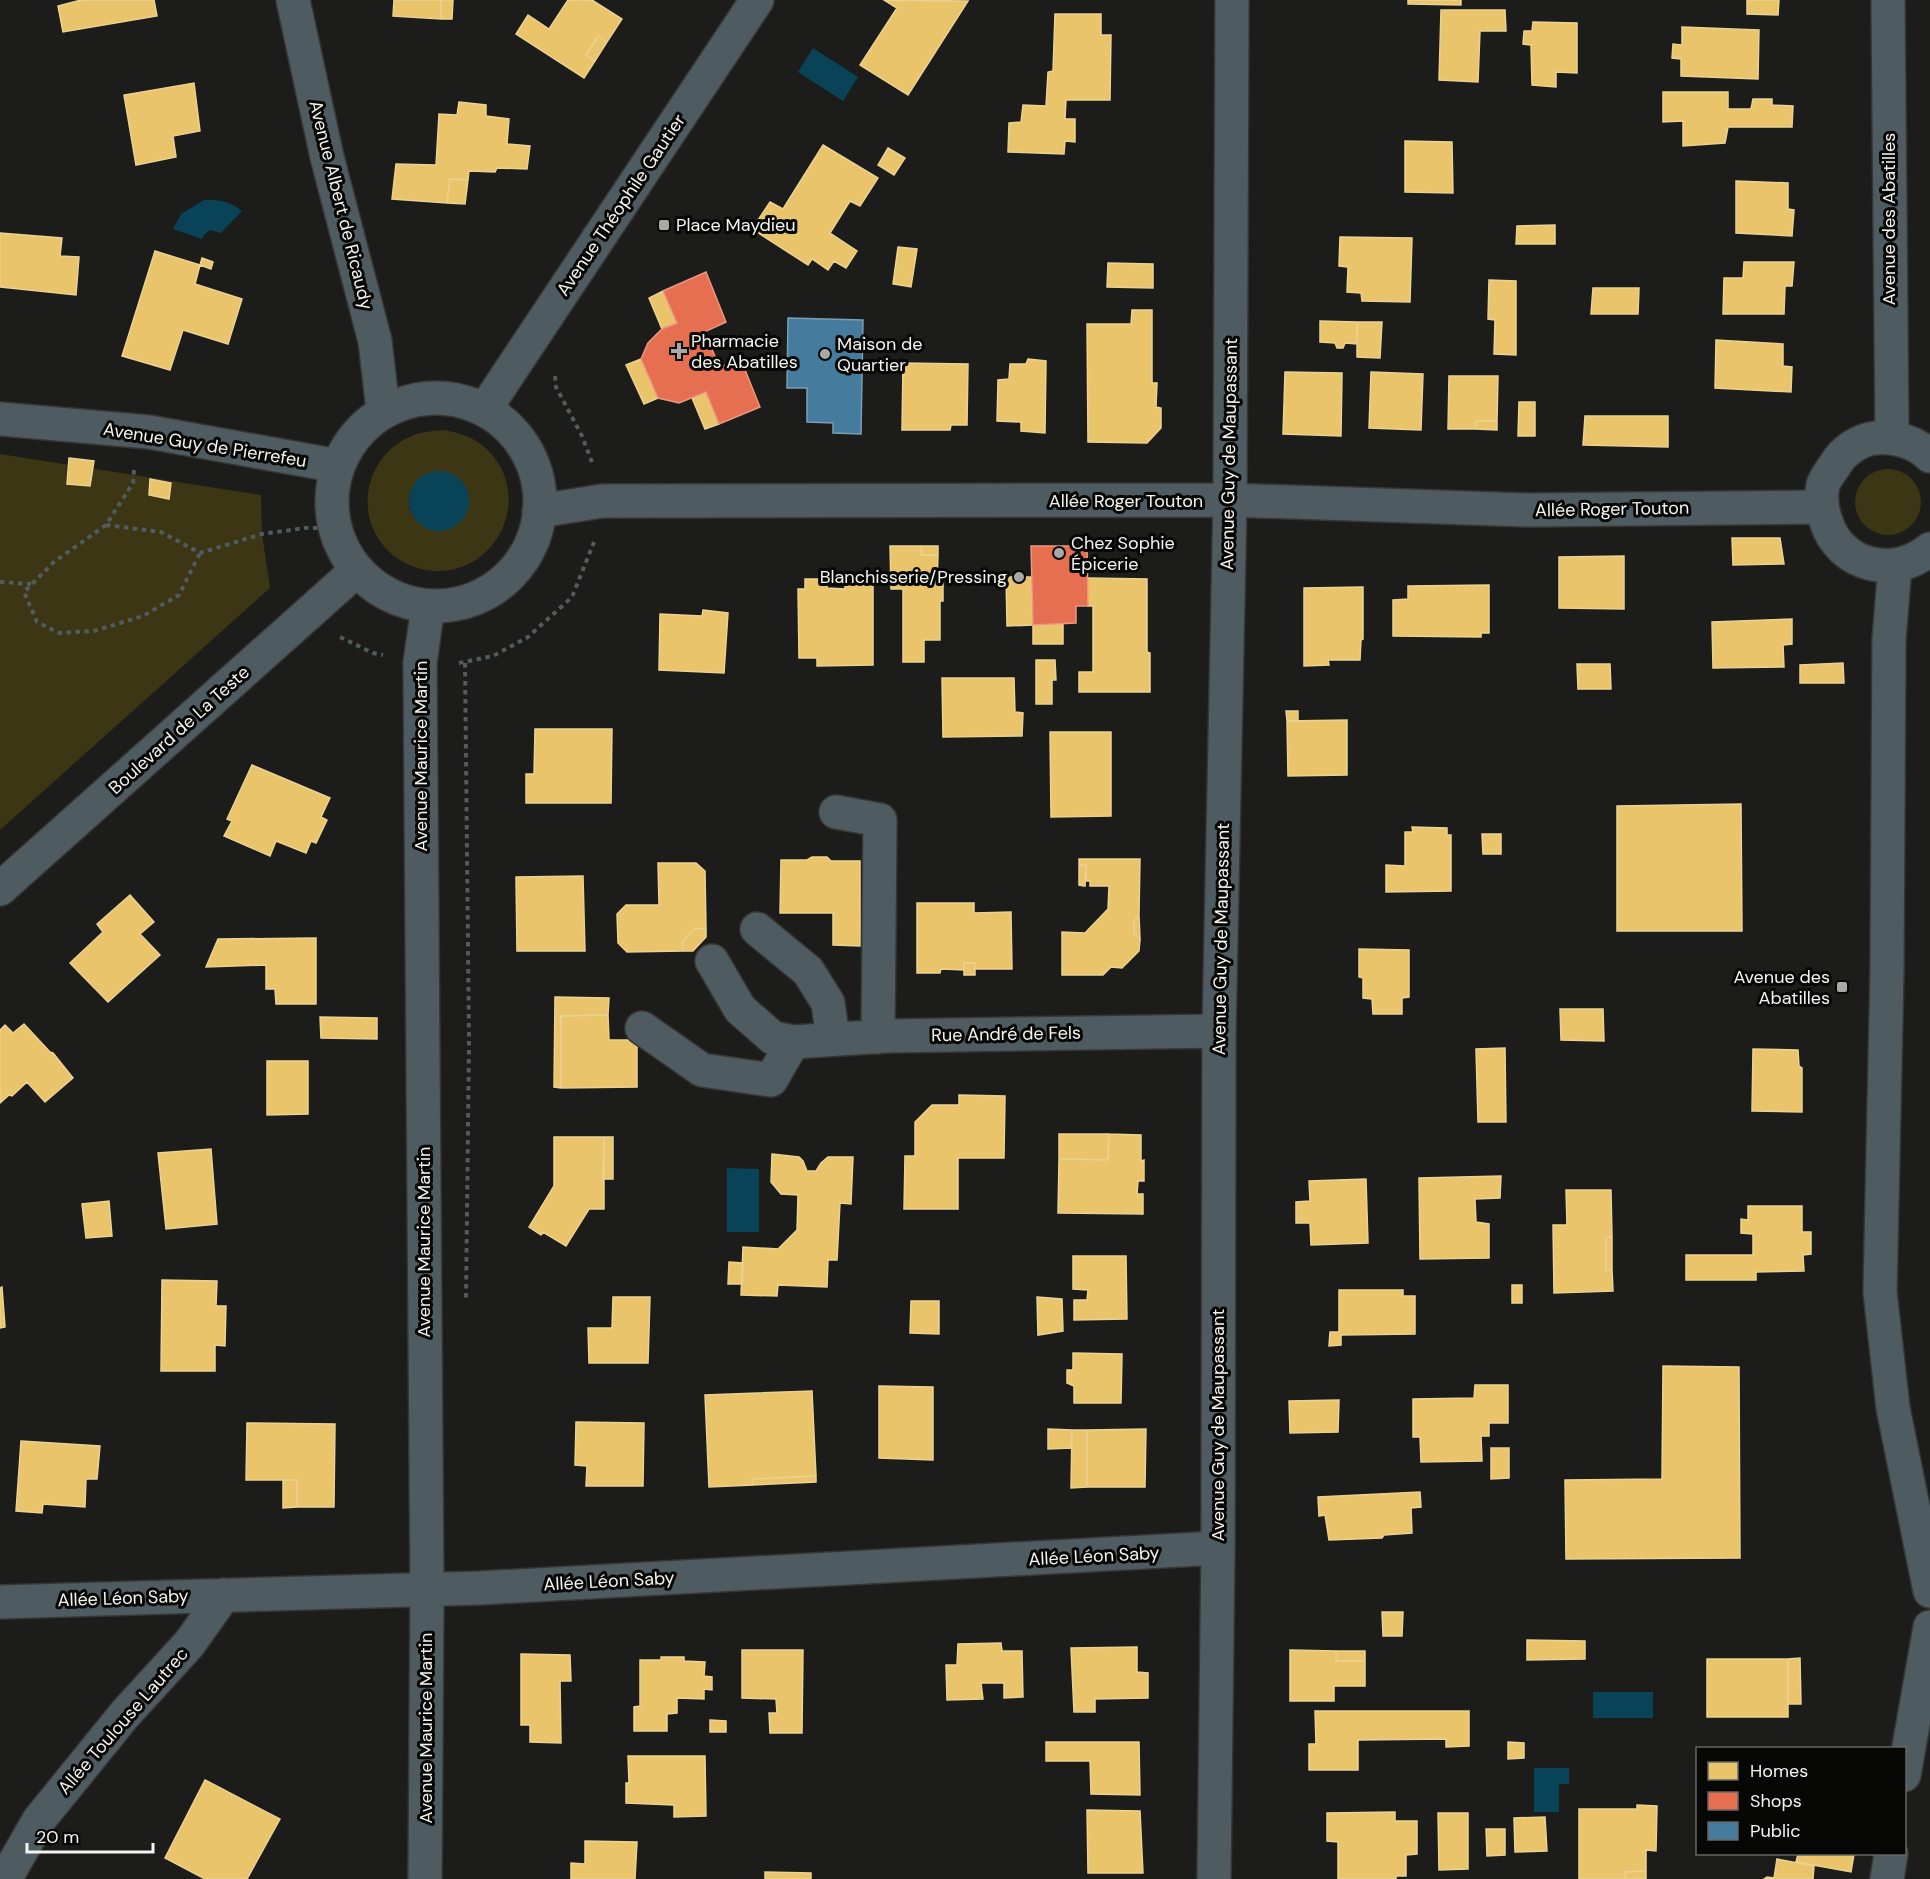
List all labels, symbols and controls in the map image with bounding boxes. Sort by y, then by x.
street label: Avenue Albert de Ricaudy [303,98,379,312]
street label: Avenue Théophile Gautier [551,109,691,301]
street label: Avenue des Abatilles [1877,133,1901,305]
place label: Place Maydieu [676,213,796,237]
marker: Place Maydieu [657,218,671,232]
place label: Pharmacie des Abatilles [691,329,798,374]
place label: Maison de Quartier [837,332,923,377]
street label: Avenue Guy de Maupassant [1215,338,1243,570]
marker: Pharmacie des Abatilles [672,344,686,358]
marker: Maison de Quartier [818,347,832,361]
street label: Avenue Guy de Pierrefeu [102,417,308,473]
street label: Allée Roger Touton [1049,489,1203,513]
street label: Allée Roger Touton [1535,496,1689,522]
place label: Chez Sophie Épicerie [1071,531,1175,576]
marker: Chez Sophie Épicerie [1052,546,1066,560]
place label: Blanchisserie/Pressing [820,565,1007,589]
marker: Blanchisserie/Pressing [1012,570,1026,584]
street label: Boulevard de La Teste [103,660,255,800]
street label: Avenue Maurice Martin [409,661,433,851]
street label: Avenue Guy de Maupassant [1207,823,1235,1055]
place label: Avenue des Abatilles [1734,965,1830,1010]
marker: Avenue des Abatilles [1835,980,1849,994]
street label: Rue André de Fels [931,1021,1081,1047]
street label: Avenue Maurice Martin [412,1147,436,1337]
street label: Avenue Guy de Maupassant [1206,1309,1230,1541]
street label: Allée Léon Saby [1028,1541,1160,1571]
street label: Allée Léon Saby [543,1566,675,1596]
street label: Allée Léon Saby [57,1584,189,1612]
street label: Avenue Maurice Martin [414,1633,438,1823]
street label: Allée Toulouse Lautrec [53,1642,193,1800]
legend [1696,1747,1906,1855]
text: Homes [1750,1759,1808,1783]
text: Shops [1750,1789,1802,1813]
scale bar [27,1816,153,1854]
text: Public [1750,1819,1801,1843]
text: 20 m [36,1825,79,1849]

